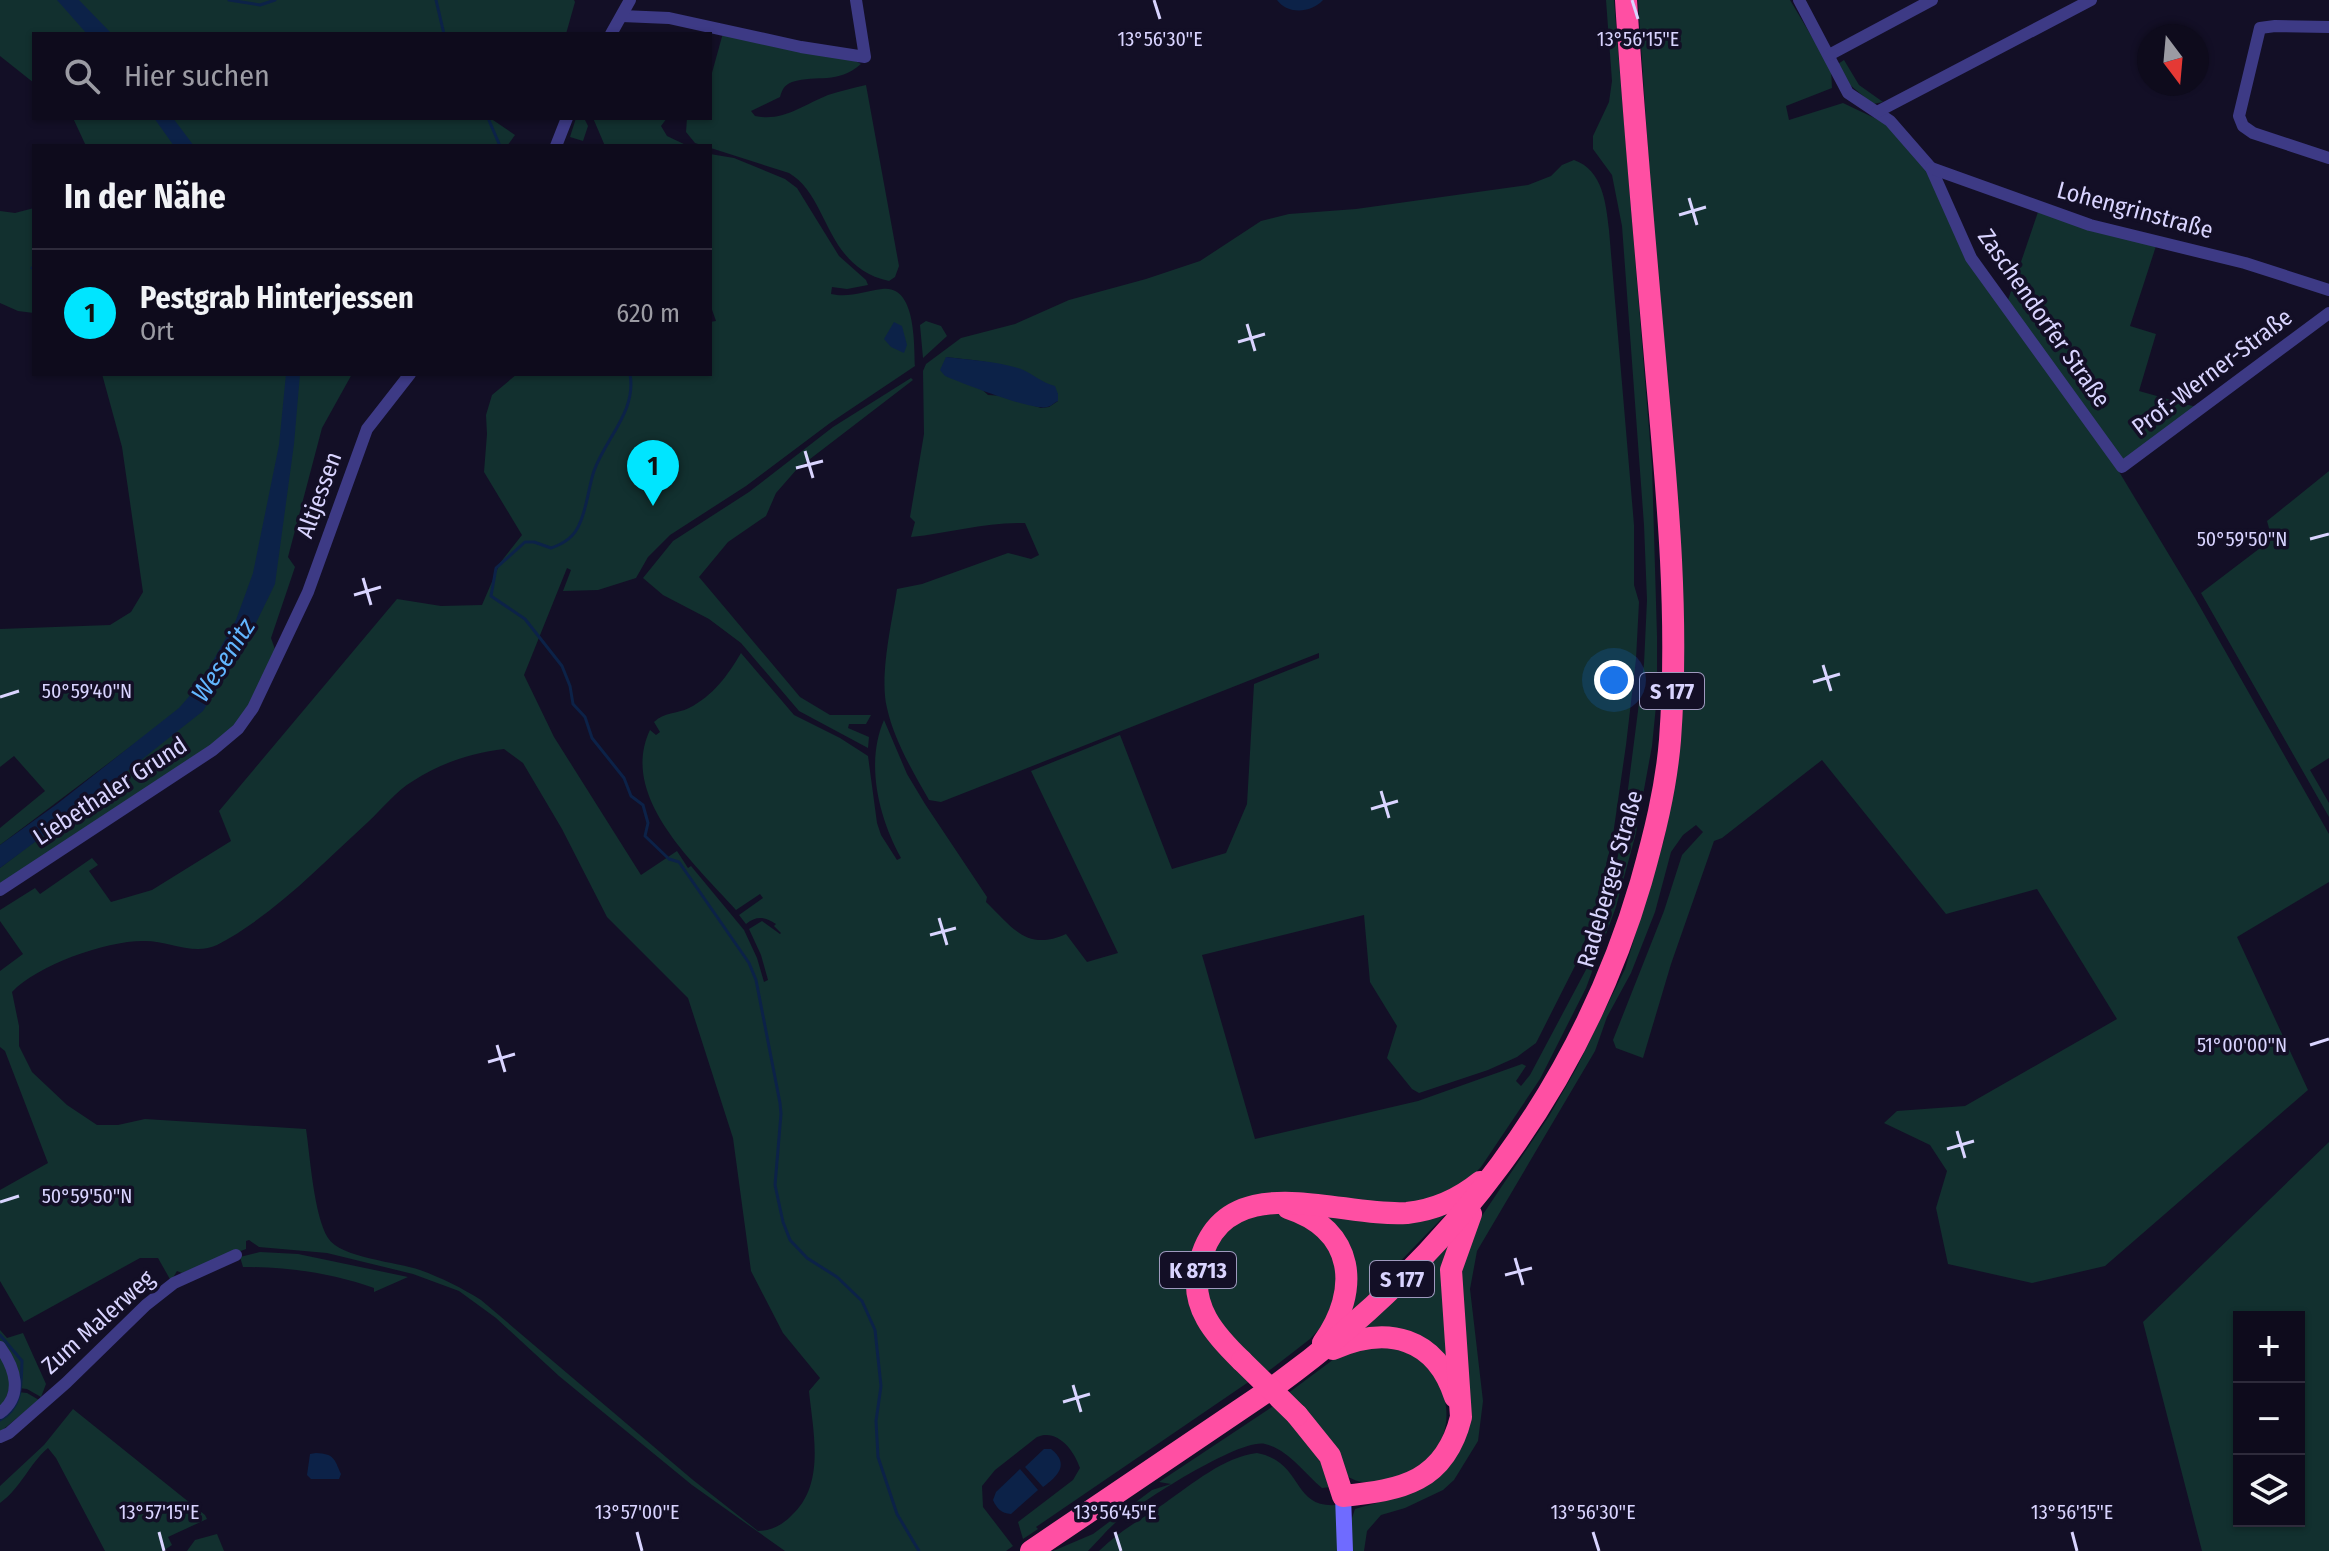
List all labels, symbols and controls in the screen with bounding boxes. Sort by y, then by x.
north arrow [2137,24,2209,96]
text: 13°56'30"E [1117,27,1203,51]
text: 13°56'15"E [1597,27,1679,51]
search box [32,32,712,120]
icon: search [60,54,104,98]
text: Hier suchen [124,58,270,94]
text: In der Nähe [64,176,226,217]
street label: Lohengrinstraße [2054,176,2216,244]
street label: Zaschendorfer Straße [1972,224,2116,412]
text: Pestgrab Hinterjessen [140,280,414,316]
text: 1 [85,298,96,329]
text: 620 m [616,298,680,329]
street label: Prof.-Werner-Straße [2126,303,2298,441]
text: Ort [140,316,174,347]
pin: 1 [627,440,679,506]
street label: Altjessen [291,448,347,542]
text: 50°59'50"N [2197,527,2287,551]
water label: Wesenitz [185,612,262,708]
your location [1594,660,1634,700]
road number: S 177 [1640,673,1704,709]
text: 50°59'40"N [42,679,132,703]
street label: Liebethaler Grund [28,731,192,851]
street label: Radeberger Straße [1571,787,1649,971]
text: 51°00'00"N [2197,1033,2287,1057]
text: 50°59'50"N [42,1184,132,1208]
road number: K 8713 [1160,1252,1236,1288]
road number: S 177 [1370,1261,1434,1297]
street label: Zum Malerweg [36,1264,160,1380]
map controls [2233,1311,2305,1527]
button: + [2233,1311,2305,1383]
button: − [2233,1383,2305,1455]
button: layers [2233,1455,2305,1527]
text: 13°57'15"E [119,1500,199,1524]
text: 13°57'00"E [595,1500,679,1524]
text: 13°56'45"E [1073,1500,1157,1524]
text: 13°56'30"E [1550,1500,1636,1524]
text: 13°56'15"E [2031,1500,2113,1524]

